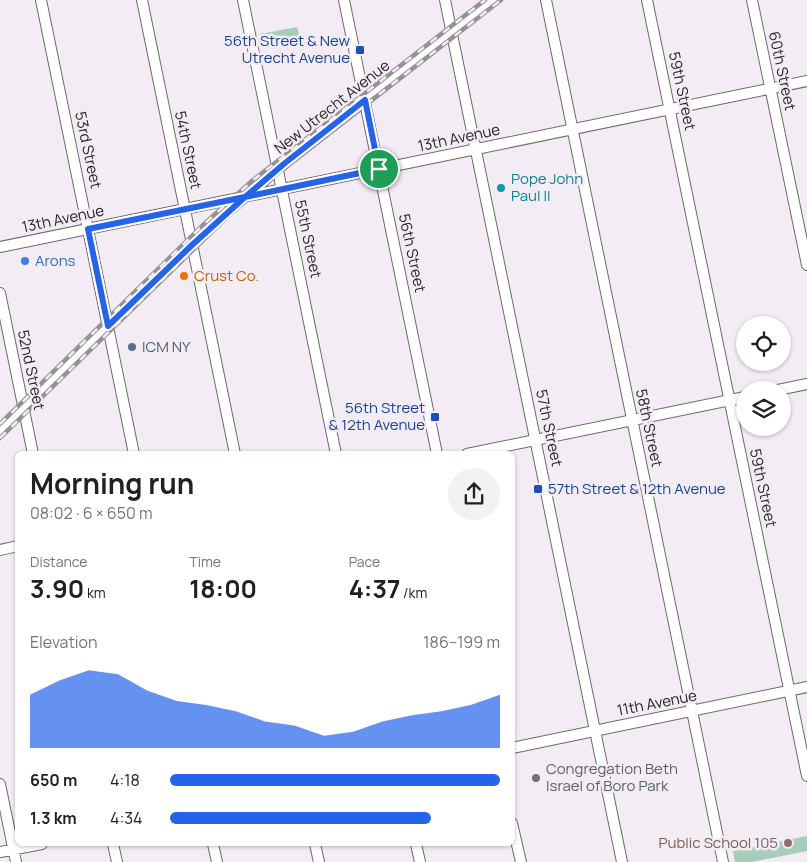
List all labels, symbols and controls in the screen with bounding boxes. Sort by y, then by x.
street label: 60th Street [764,29,801,112]
place label: 56th Street & New Utrecht Avenue [224,30,350,68]
marker: 56th Street & New Utrecht Avenue [354,44,366,56]
street label: 59th Street [664,50,701,132]
street label: New Utrecht Avenue [270,55,394,158]
street label: 53rd Street [70,109,107,190]
street label: 54th Street [170,109,207,191]
street label: 13th Avenue [416,119,502,156]
pin [358,148,400,190]
icon: arrive [365,155,393,183]
place label: Pope John Paul II [511,168,583,206]
marker: Pope John Paul II [495,182,507,194]
street label: 55th Street [290,198,327,280]
street label: 13th Avenue [20,200,106,237]
street label: 56th Street [394,212,431,294]
place label: Arons [35,250,76,271]
marker: Arons [19,255,31,267]
place label: Crust Co. [194,265,259,286]
marker: Crust Co. [178,270,190,282]
map controls [736,316,791,436]
button: locate [736,316,791,371]
street label: 52nd Street [13,328,50,412]
place label: ICM NY [142,336,191,357]
marker: ICM NY [126,341,138,353]
button: layers [736,381,791,436]
street label: 57th Street [531,387,568,468]
street label: 58th Street [631,387,668,469]
place label: 56th Street & 12th Avenue [329,397,425,435]
marker: 56th Street & 12th Avenue [429,411,441,423]
street label: 59th Street [745,447,782,529]
text: Morning run [30,464,194,502]
button: share [448,468,500,520]
place label: 57th Street & 12th Avenue [548,478,726,499]
marker: 57th Street & 12th Avenue [532,483,544,495]
text: 08:02 · 6 × 650 m [30,502,153,524]
text: Distance [30,552,87,571]
text: Time [189,552,221,571]
text: Pace [349,552,380,571]
text: 3.90 [30,571,84,606]
text: 18:00 [189,571,257,606]
text: 4:37 [349,571,400,606]
text: km [84,583,106,602]
text: /km [400,583,427,602]
text: Elevation [30,631,98,653]
text: 186–199 m [423,631,500,653]
street label: 11th Avenue [615,684,699,721]
place label: Congregation Beth Israel of Boro Park [546,758,678,796]
text: 650 m [30,769,77,791]
text: 4:18 [110,769,140,791]
marker: Congregation Beth Israel of Boro Park [530,772,542,784]
text: 1.3 km [30,807,77,829]
text: 4:34 [110,807,143,829]
place label: Public School 105 [658,832,778,853]
marker: Public School 105 [782,837,794,849]

